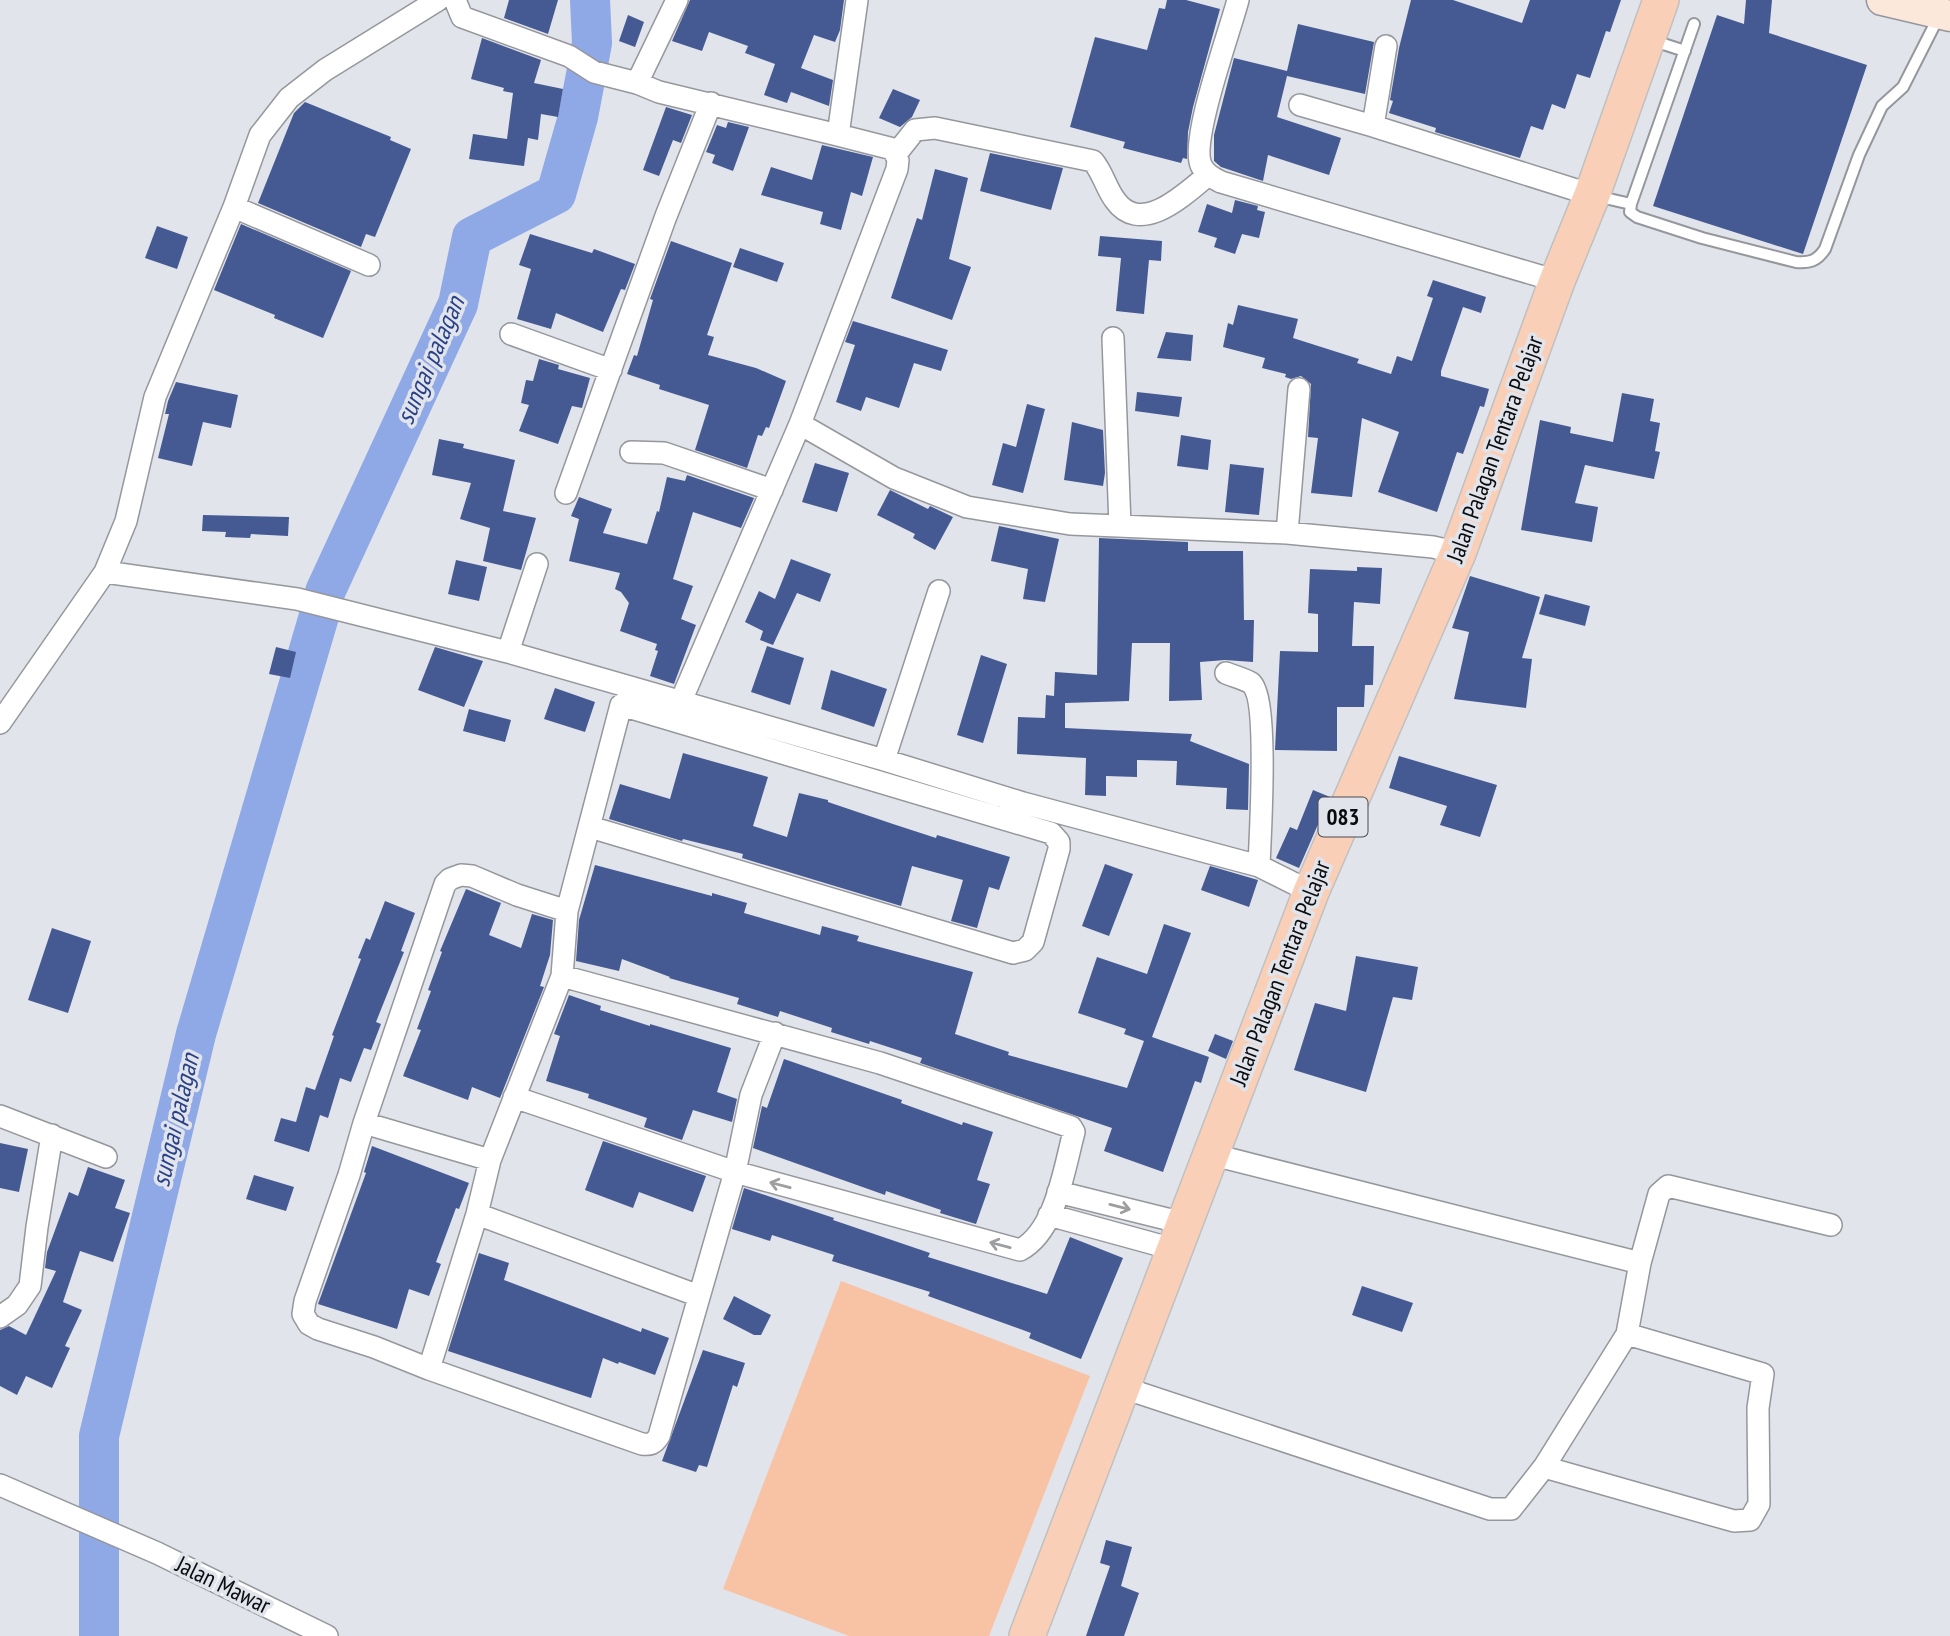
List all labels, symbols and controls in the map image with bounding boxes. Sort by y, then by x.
water label: sungai palagan [388,290,472,429]
street label: Jalan Palagan Tentara Pelajar [1439,331,1550,567]
road number: 083 [1318,797,1368,836]
street label: Jalan Palagan Tentara Pelajar [1222,855,1337,1091]
water label: sungai palagan [143,1049,206,1190]
one-way arrow [770,1177,792,1190]
one-way arrow [1109,1201,1131,1214]
one-way arrow [989,1237,1011,1250]
street label: Jalan Mawar [170,1548,276,1621]

